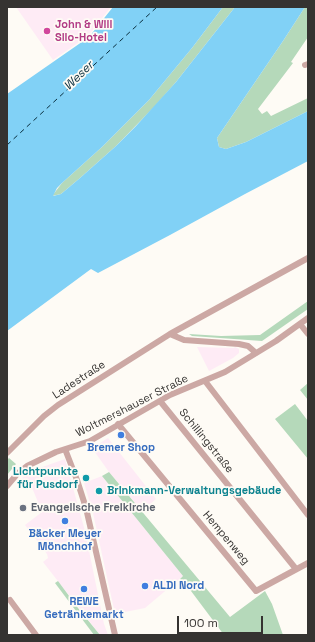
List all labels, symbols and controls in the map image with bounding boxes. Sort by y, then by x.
place label: John & Will Silo-Hotel [55,18,112,44]
marker: John & Will Silo-Hotel [42,26,52,36]
water label: Weser [61,59,97,93]
street label: Ladestraße [50,358,108,402]
street label: Woltmershauser Straße [74,372,190,440]
street label: Schillingstraße [176,406,236,476]
marker: Bremer Shop [116,430,126,440]
place label: Bremer Shop [87,441,155,455]
place label: Lichtpunkte für Pusdorf [13,465,78,491]
marker: Lichtpunkte für Pusdorf [81,473,91,483]
place label: Brinkmann-Verwaltungsgebäude [107,484,281,498]
marker: Brinkmann-Verwaltungsgebäude [94,486,104,496]
place label: Evangelische Freikirche [31,501,156,515]
marker: Evangelische Freikirche [18,503,28,513]
street label: Hempenweg [200,509,252,567]
marker: Bäcker Meyer Mönchhof [60,516,70,526]
place label: Bäcker Meyer Mönchhof [29,527,101,553]
place label: ALDI Nord [153,579,204,593]
marker: ALDI Nord [140,581,150,591]
marker: REWE Getränkemarkt [79,584,89,594]
place label: REWE Getränkemarkt [44,595,124,621]
scale bar [179,608,265,634]
text: 100 m [184,615,218,631]

